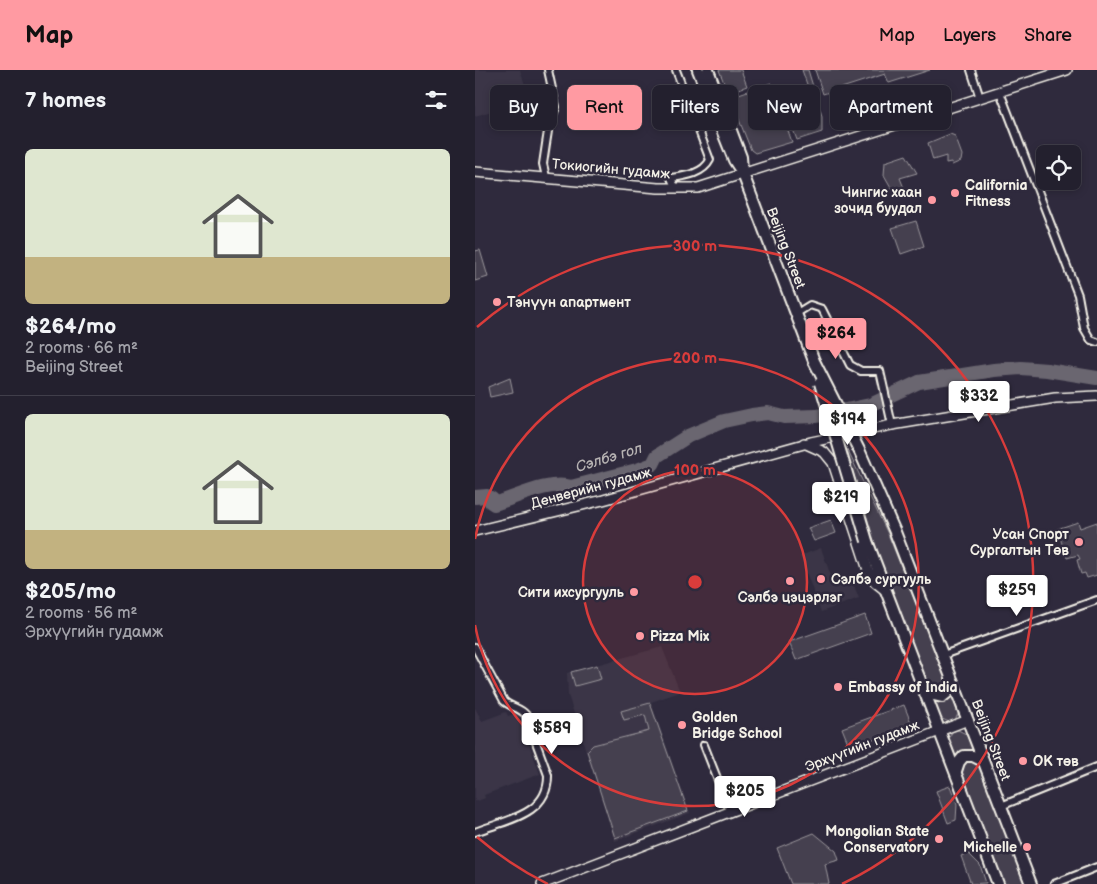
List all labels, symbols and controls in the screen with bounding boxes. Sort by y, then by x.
text: Map [25,21,73,50]
text: Map [879,25,915,46]
text: Layers [943,25,996,46]
text: Share [1024,25,1072,46]
chip: Buy [490,85,557,130]
chip: Rent [567,85,642,130]
chip: Filters [652,85,738,130]
chip: New [748,85,820,130]
chip: Apartment [830,85,951,130]
icon: filters [422,86,450,114]
text: 7 homes [25,88,106,113]
map controls [1036,145,1081,190]
button: locate [1036,145,1081,190]
street label: Токиогийн гудамж [551,155,671,183]
place label: California Fitness [965,177,1028,210]
icon: home [193,181,283,271]
place label: Чингис хаан зочид буудал [834,184,922,217]
marker: California Fitness [949,187,961,199]
marker: Чингис хаан зочид буудал [926,194,938,206]
street label: Beijing Street [763,205,810,292]
text: 300 m [673,237,717,256]
place label: Тэнүүн апартмент [507,294,631,311]
marker: Тэнүүн апартмент [491,296,503,308]
text: $264/mo [25,314,116,339]
pin: $264 [806,318,866,360]
text: $264 [816,324,856,343]
text: 2 rooms · 66 m² [25,339,138,358]
text: 200 m [673,349,717,368]
text: Beijing Street [25,358,123,377]
pin: $332 [949,380,1009,423]
text: $332 [960,387,998,406]
pin: $194 [818,404,878,446]
text: $194 [830,410,866,429]
water label: Сэлбэ гол [573,439,645,477]
icon: home [193,447,283,537]
text: 100 m [674,461,716,480]
street label: Денверийн гудамж [529,464,653,512]
pin: $219 [811,482,871,524]
text: $219 [823,488,859,507]
place label: Усан Спорт Сургалтын Төв [970,526,1069,559]
marker: Усан Спорт Сургалтын Төв [1073,536,1085,548]
place label: Сэлбэ сургууль [831,571,932,588]
centre of rings [686,573,704,591]
marker: Сэлбэ сургууль [815,573,827,585]
pin: $259 [987,574,1047,617]
marker: Сэлбэ цэцэрлэг [784,575,796,587]
text: $205/mo [25,579,116,604]
text: $259 [998,581,1036,600]
place label: Сити ихсургууль [518,584,625,601]
marker: Сити ихсургууль [628,586,640,598]
place label: Сэлбэ цэцэрлэг [738,589,843,606]
text: 2 rooms · 56 m² [25,604,137,623]
text: Эрхүүгийн гудамж [25,623,163,642]
place label: Pizza Mix [650,628,710,645]
marker: Pizza Mix [634,630,646,642]
place label: Embassy of India [848,679,957,696]
marker: Embassy of India [832,681,844,693]
street label: Beijing Street [968,697,1015,784]
place label: Golden Bridge School [692,709,782,742]
pin: $589 [522,712,582,755]
street label: Эрхүүгийн гудамж [803,716,922,776]
text: $589 [533,719,571,738]
marker: Golden Bridge School [676,719,688,731]
place label: OK төв [1033,753,1079,770]
marker: OK төв [1017,755,1029,767]
pin: $205 [715,776,775,818]
text: $205 [725,782,765,801]
place label: Mongolian State Conservatory [825,823,930,856]
marker: Mongolian State Conservatory [933,833,945,845]
place label: Michelle [963,839,1017,856]
marker: Michelle [1021,841,1033,853]

